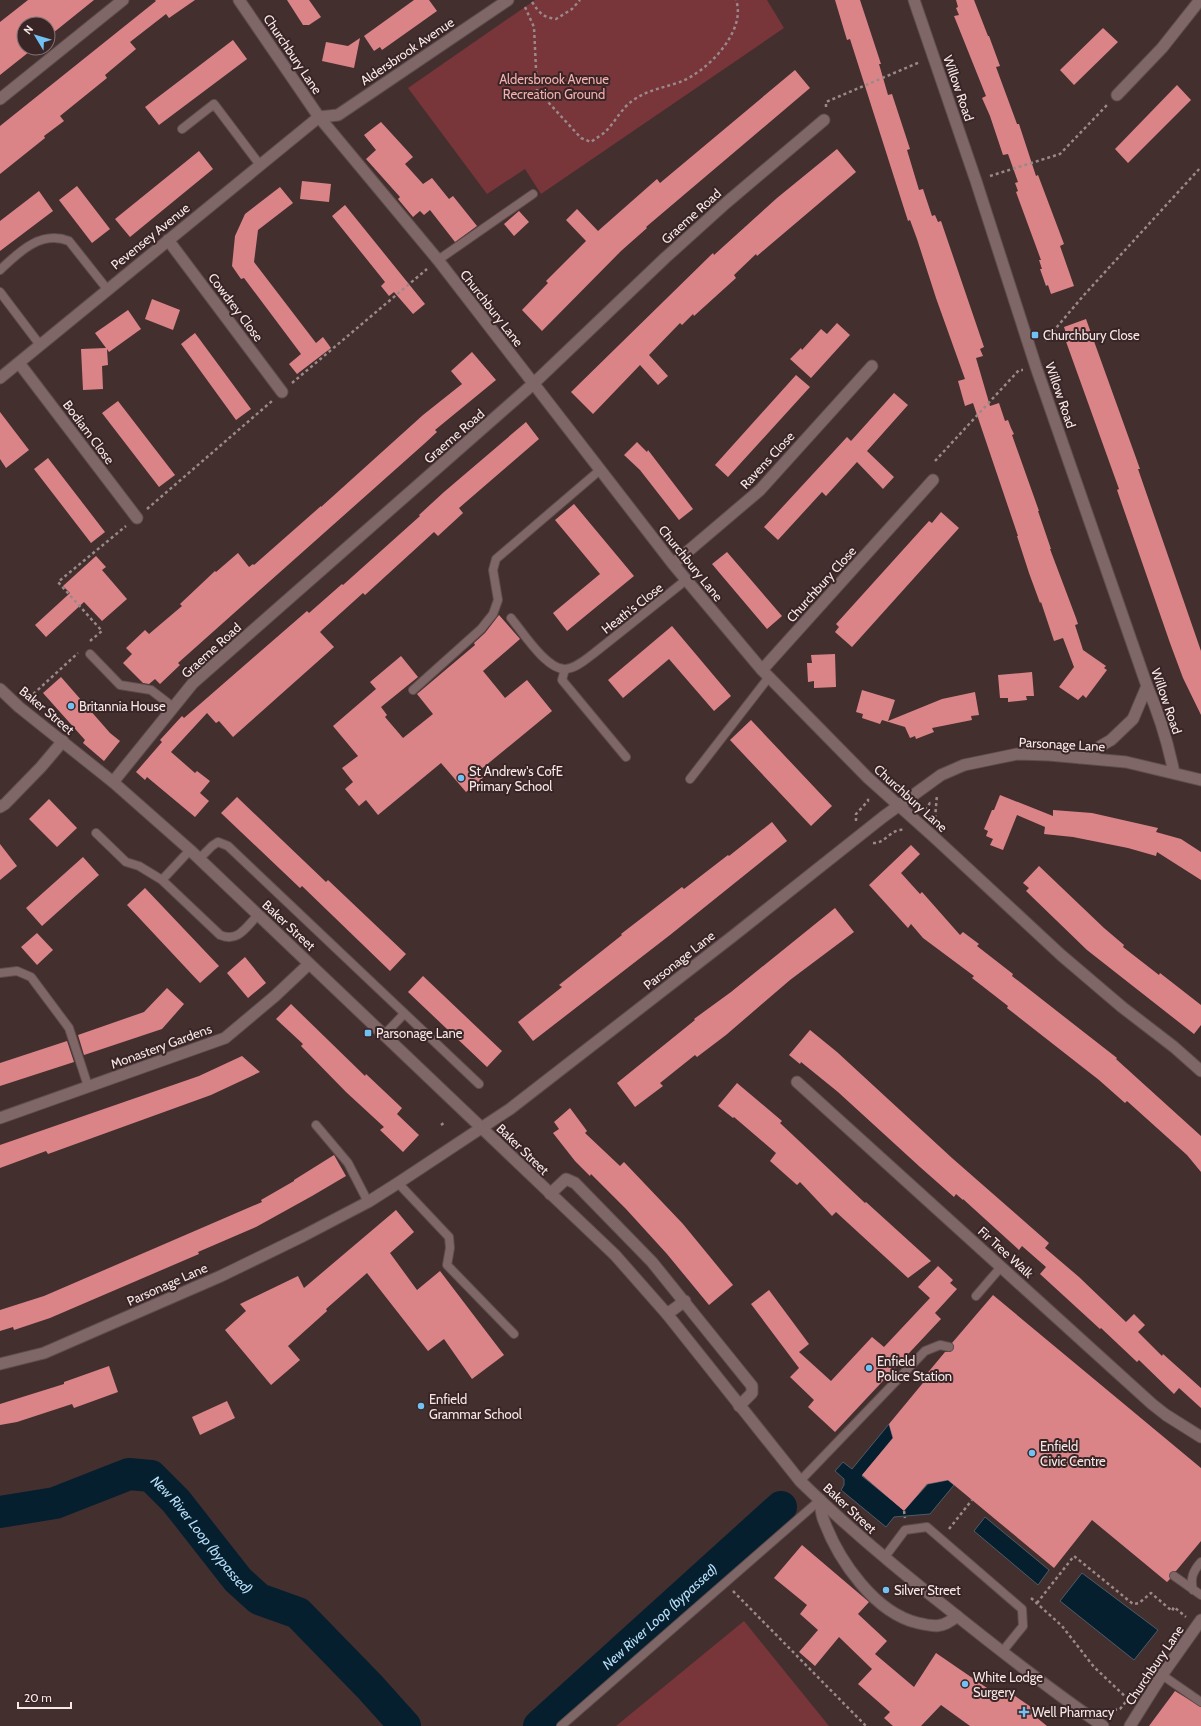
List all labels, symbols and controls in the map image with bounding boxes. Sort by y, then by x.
street label: Churchbury Lane [260,11,326,97]
street label: Aldersbrook Avenue [357,14,457,88]
north arrow [16,16,56,56]
text: N [20,22,36,37]
street label: Willow Road [940,53,978,123]
park label: Aldersbrook Avenue Recreation Ground [499,71,609,102]
street label: Graeme Road [658,185,724,247]
street label: Pevensey Avenue [107,199,193,273]
street label: Churchbury Lane [457,266,527,350]
street label: Cowdrey Close [205,270,267,345]
place label: Churchbury Close [1043,327,1140,343]
marker: Churchbury Close [1030,330,1040,340]
street label: Willow Road [1042,360,1080,430]
street label: Bodiam Close [60,397,118,467]
street label: Graeme Road [421,405,487,467]
street label: Ravens Close [736,428,798,492]
street label: Churchbury Lane [655,522,727,604]
street label: Churchbury Close [783,543,859,625]
street label: Heath's Close [598,579,666,637]
street label: Graeme Road [178,619,244,681]
street label: Willow Road [1148,666,1186,736]
street label: Baker Street [16,682,78,738]
place label: Britannia House [79,698,166,714]
marker: Britannia House [66,701,76,711]
street label: Parsonage Lane [1018,734,1106,754]
street label: Churchbury Lane [871,761,951,835]
place label: St Andrew's CofE Primary School [469,763,563,794]
marker: St Andrew's CofE Primary School [456,773,466,783]
street label: Baker Street [259,896,319,954]
street label: Parsonage Lane [640,927,718,993]
street label: Monastery Gardens [108,1020,214,1072]
place label: Parsonage Lane [376,1025,463,1041]
marker: Parsonage Lane [363,1028,373,1038]
street label: Baker Street [493,1120,553,1178]
street label: Fir Tree Walk [975,1223,1037,1281]
street label: Parsonage Lane [124,1259,210,1309]
place label: Enfield Police Station [877,1353,952,1384]
marker: Enfield Police Station [864,1363,874,1373]
place label: Enfield Grammar School [429,1391,522,1422]
marker: Enfield Grammar School [416,1401,426,1411]
place label: Enfield Civic Centre [1040,1438,1106,1469]
marker: Enfield Civic Centre [1027,1448,1037,1458]
water label: New River Loop (bypassed) [147,1472,256,1598]
street label: Baker Street [820,1479,880,1537]
water label: New River Loop (bypassed) [598,1560,721,1673]
place label: Silver Street [894,1582,961,1598]
marker: Silver Street [881,1585,891,1595]
street label: Churchbury Lane [1121,1622,1187,1708]
place label: White Lodge Surgery [973,1669,1043,1700]
marker: White Lodge Surgery [960,1679,970,1689]
scale bar [18,1684,71,1710]
text: 20 m [24,1690,52,1705]
place label: Well Pharmacy [1032,1704,1115,1720]
marker: Well Pharmacy [1019,1707,1029,1717]

